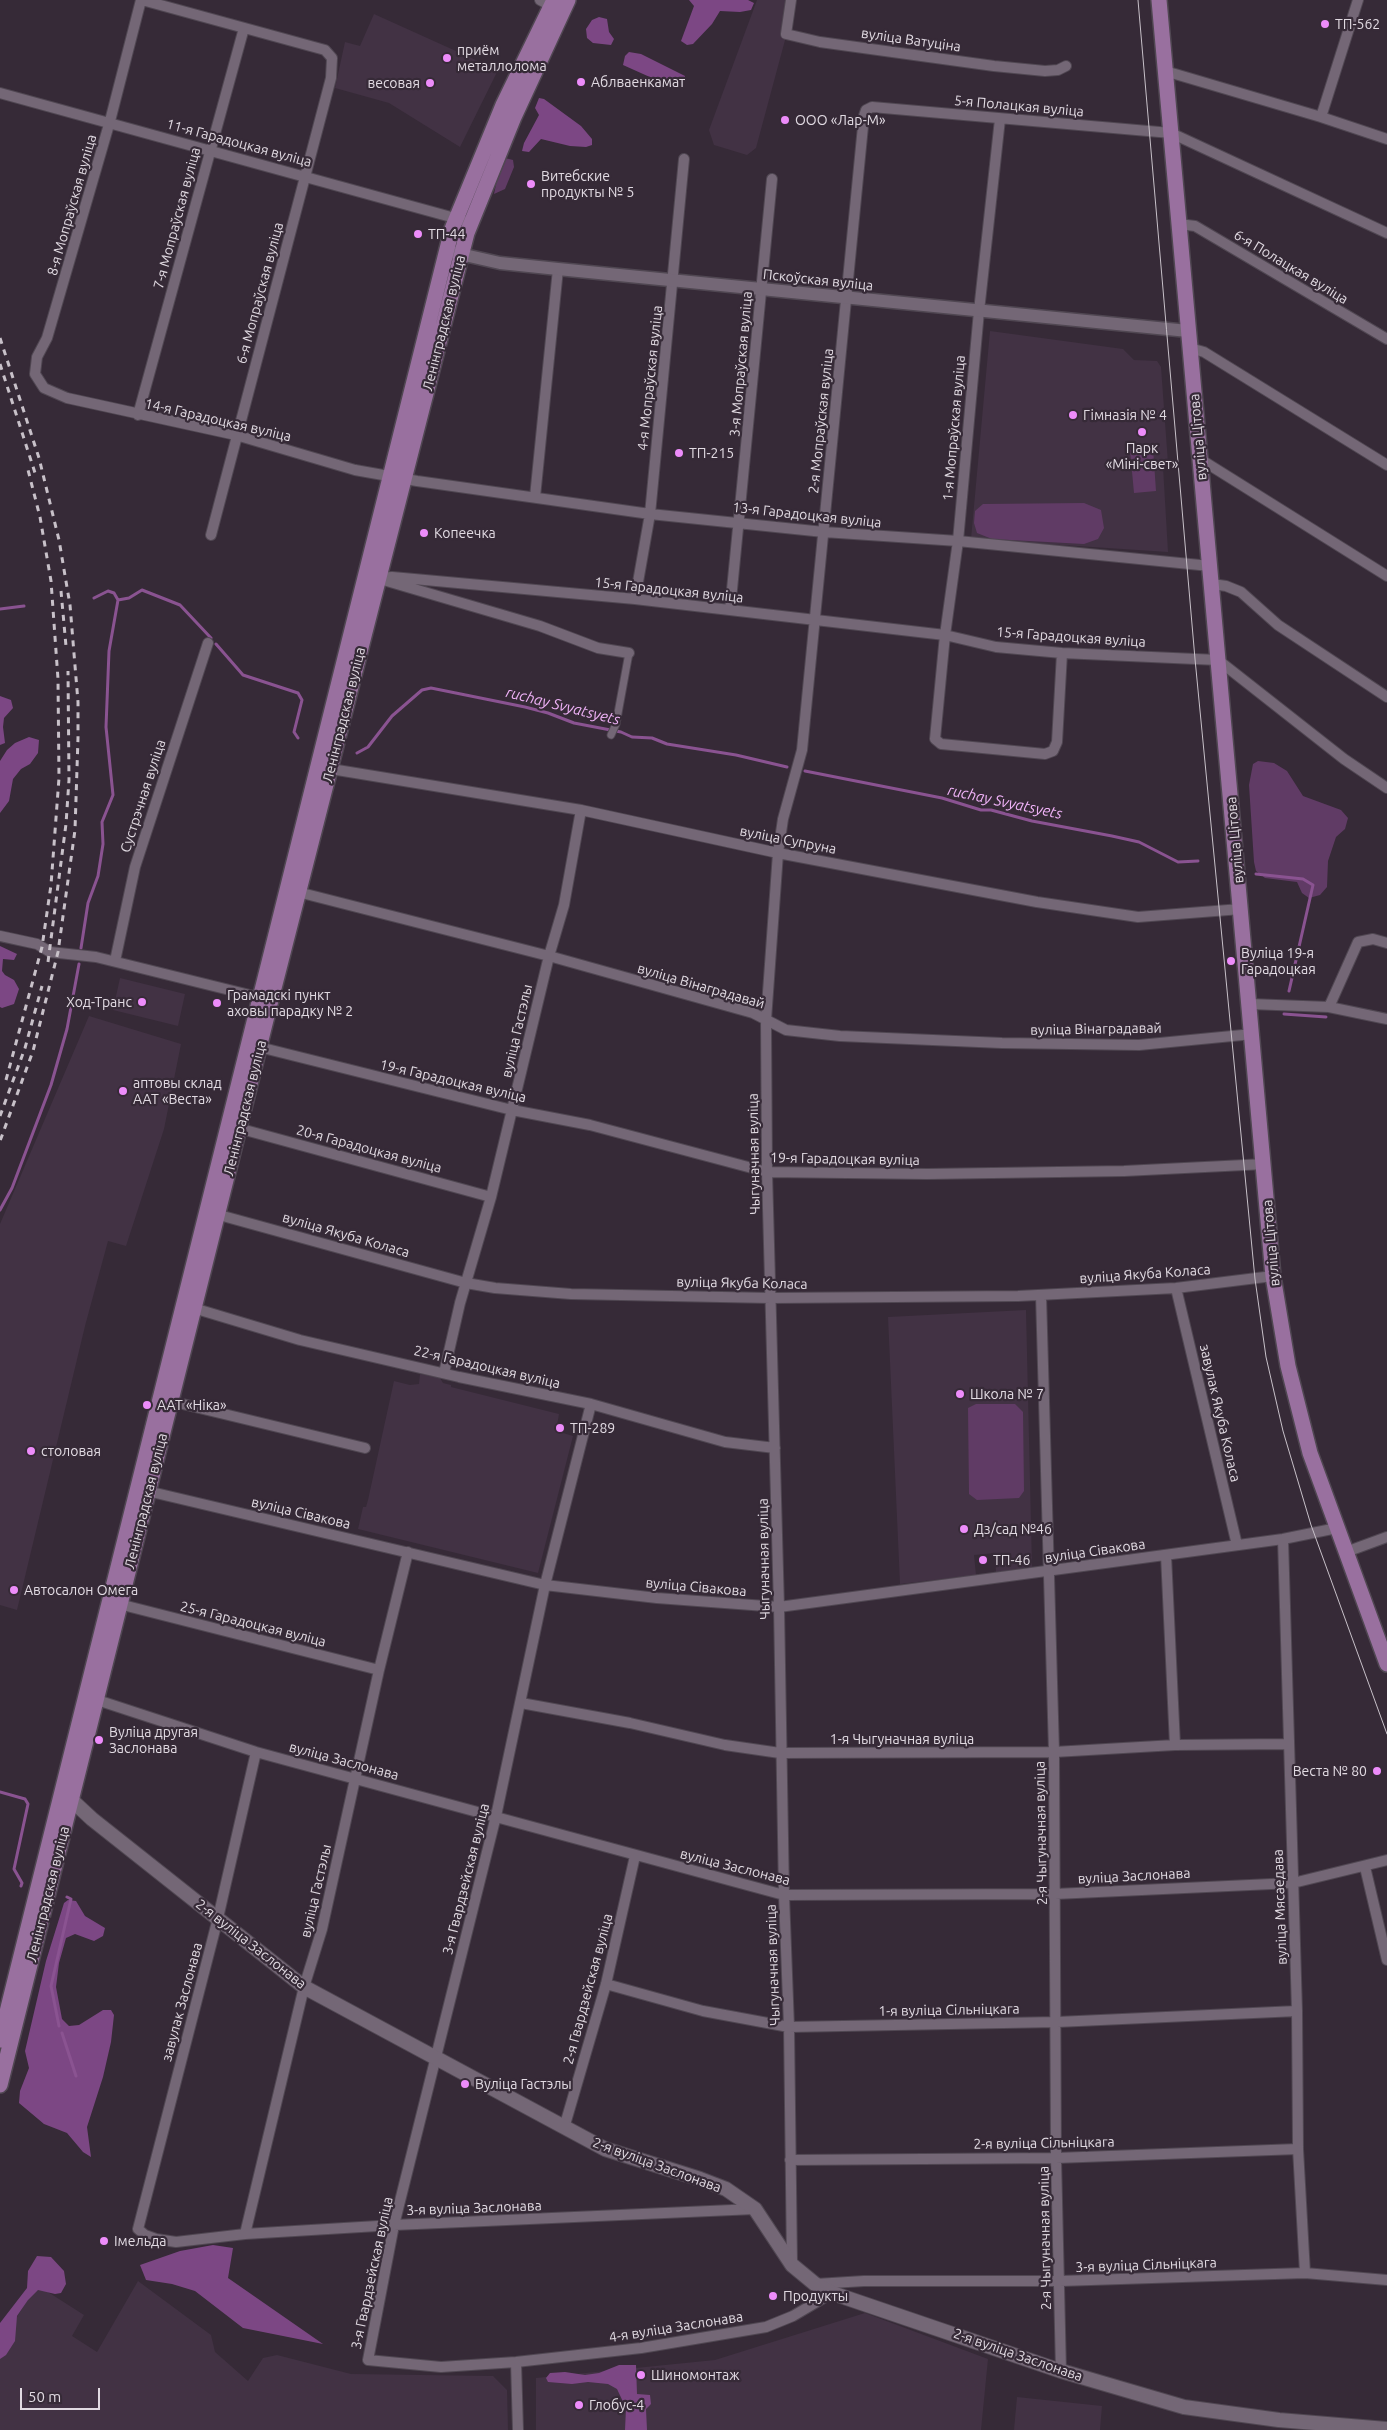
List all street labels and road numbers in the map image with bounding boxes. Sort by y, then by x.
street label: вуліца Ватуціна [860,25,962,55]
street label: 5-я Полацкая вуліца [953,92,1085,120]
street label: 11-я Гарадоцкая вуліца [165,116,313,170]
street label: 8-я Мопраўская вуліца [44,133,100,277]
street label: 7-я Мопраўская вуліца [150,145,204,291]
street label: 6-я Мопраўская вуліца [233,220,287,366]
street label: 6-я Полацкая вуліца [1231,226,1351,308]
street label: Ленінградская вуліца [419,253,469,393]
street label: Пскоўская вуліца [762,266,874,294]
street label: 3-я Мопраўская вуліца [726,291,756,437]
street label: 4-я Мопраўская вуліца [634,305,666,451]
street label: 2-я Мопраўская вуліца [805,348,837,494]
street label: 1-я Мопраўская вуліца [939,355,969,501]
street label: вуліца Цітова [1186,393,1210,481]
street label: 14-я Гарадоцкая вуліца [143,395,293,445]
street label: 13-я Гарадоцкая вуліца [732,499,882,531]
street label: 15-я Гарадоцкая вуліца [594,574,744,606]
street label: 15-я Гарадоцкая вуліца [996,623,1146,651]
street label: Ленінградская вуліца [319,645,369,785]
street label: Сустрэчная вуліца [117,737,169,855]
street label: вуліца Цітова [1223,796,1247,884]
street label: вуліца Супруна [738,822,838,858]
street label: вуліца Вінаградавай [635,960,767,1012]
street label: вуліца Гастэлы [498,983,536,1079]
street label: вуліца Вінаградавай [1030,1019,1162,1039]
street label: Ленінградская вуліца [220,1038,270,1178]
street label: 19-я Гарадоцкая вуліца [378,1056,528,1106]
street label: Чыгуначная вуліца [745,1093,763,1215]
street label: 20-я Гарадоцкая вуліца [295,1122,443,1176]
street label: 19-я Гарадоцкая вуліца [770,1149,920,1169]
street label: вуліца Цітова [1259,1199,1283,1287]
street label: вуліца Якуба Коласа [281,1209,411,1261]
street label: вуліца Якуба Коласа [1079,1261,1211,1287]
street label: вуліца Якуба Коласа [676,1273,808,1293]
street label: 22-я Гарадоцкая вуліца [412,1342,562,1392]
street label: завулак Якуба Коласа [1196,1342,1244,1484]
street label: Ленінградская вуліца [121,1431,171,1571]
street label: вуліца Сівакова [250,1493,352,1533]
street label: Чыгуначная вуліца [755,1498,773,1620]
street label: вуліца Сівакова [1044,1536,1146,1566]
street label: вуліца Сівакова [645,1574,747,1600]
street label: 25-я Гарадоцкая вуліца [178,1598,328,1650]
street label: 1-я Чыгуначная вуліца [830,1731,974,1747]
street label: вуліца Заслонава [287,1738,401,1784]
street label: 2-я Чыгуначная вуліца [1031,1761,1051,1905]
street label: 3-я Гвардзейская вуліца [439,1802,493,1956]
street label: Ленінградская вуліца [23,1824,73,1964]
street label: вуліца Гастэлы [297,1843,335,1939]
street label: вуліца Заслонава [678,1845,792,1889]
street label: вуліца Мясаедава [1270,1849,1290,1965]
street label: вуліца Заслонава [1077,1865,1191,1887]
street label: 2-я вуліца Заслонава [192,1896,310,1992]
street label: Чыгуначная вуліца [762,1904,784,2026]
street label: 2-я Гвардзейская вуліца [560,1912,616,2066]
street label: завулак Заслонава [158,1941,206,2063]
street label: 1-я вуліца Сільніцкага [878,2000,1020,2020]
street label: 2-я вуліца Сільніцкага [973,2133,1115,2153]
street label: 2-я вуліца Заслонава [590,2134,724,2196]
street label: 2-я Чыгуначная вуліца [1035,2166,1055,2310]
street label: 3-я Гвардзейская вуліца [348,2195,396,2351]
street label: 3-я вуліца Заслонава [406,2197,542,2219]
street label: 3-я вуліца Сільніцкага [1075,2254,1217,2276]
street label: 4-я вуліца Заслонава [608,2308,744,2346]
street label: 2-я вуліца Заслонава [951,2325,1085,2385]

